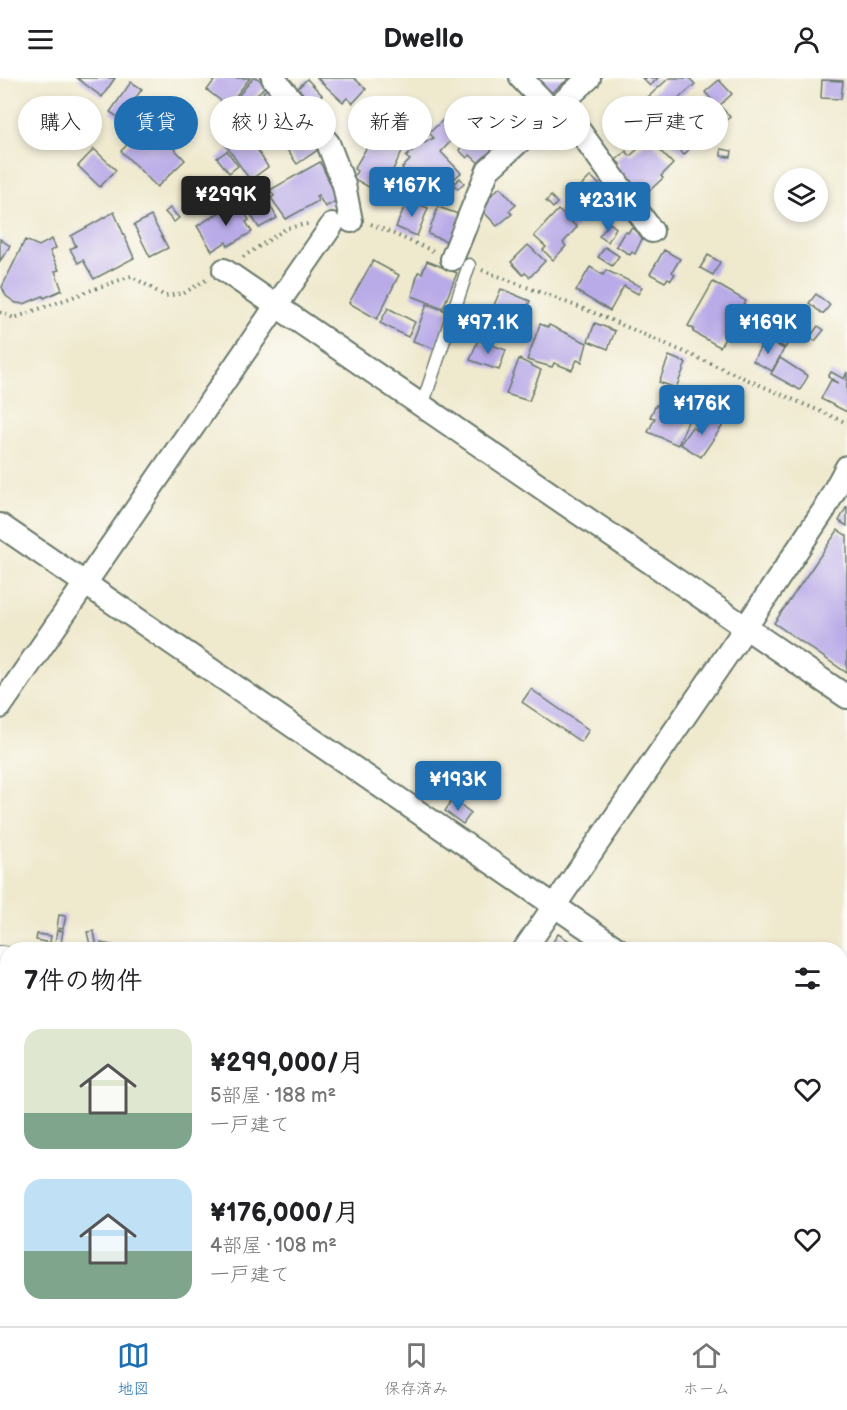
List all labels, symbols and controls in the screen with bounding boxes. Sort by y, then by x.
icon: menu [24,23,57,56]
text: Dwello [383,23,464,55]
icon: person [790,23,823,56]
chip: 購入 [18,96,102,150]
chip: 賃貸 [114,96,198,150]
chip: 絞り込み [210,96,336,150]
chip: 新着 [348,96,432,150]
chip: マンション [444,96,590,150]
chip: 一戸建て [602,96,728,150]
pin: ¥167K [370,167,454,218]
map controls [774,168,828,222]
button: layers [774,168,828,222]
text: ¥167K [383,174,441,198]
pin: ¥299K [184,176,268,227]
pin: ¥231K [566,182,650,233]
text: ¥299K [195,183,257,207]
text: ¥231K [579,189,637,213]
pin: ¥97.1K [439,304,537,355]
pin: ¥169K [726,304,810,355]
text: ¥97.1K [457,311,519,335]
text: ¥169K [739,311,797,335]
pin: ¥176K [660,385,744,436]
text: ¥176K [673,392,731,416]
pin: ¥193K [416,761,500,812]
text: ¥193K [429,768,487,792]
icon: filters [791,962,824,995]
text: 7件の物件 [24,966,142,997]
text: ¥299,000/月 [210,1048,365,1079]
icon: home [72,1053,144,1125]
icon: heart [791,1073,824,1106]
text: 5部屋 · 188 m² [210,1084,336,1108]
text: 一戸建て [210,1113,290,1137]
text: ¥176,000/月 [210,1198,360,1229]
icon: home [72,1203,144,1275]
icon: heart [791,1223,824,1256]
text: 4部屋 · 108 m² [210,1234,337,1258]
text: 一戸建て [210,1263,290,1287]
tab: 地図 [117,1339,150,1399]
tab: 保存済み [384,1339,448,1399]
tab: ホーム [683,1339,730,1399]

